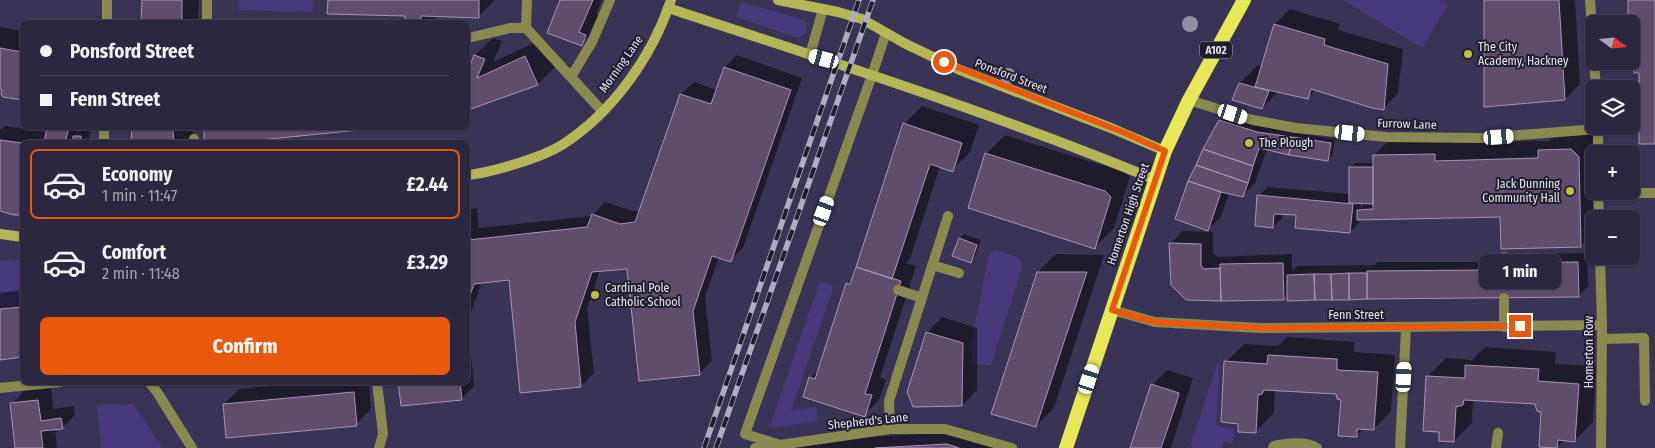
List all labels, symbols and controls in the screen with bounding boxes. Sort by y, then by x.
north arrow [1585,15,1640,70]
map controls [1585,15,1640,265]
street label: Morning Lane [596,33,646,95]
text: Ponsford Street [70,40,194,63]
place label: The City Academy, Hackney [1478,40,1569,68]
road number: A102 [1200,42,1232,58]
car [807,48,840,70]
marker: The City Academy, Hackney [1462,48,1474,60]
route start [933,51,955,73]
street label: Ponsford Street [973,56,1049,96]
button: layers [1585,80,1640,135]
text: Fenn Street [70,88,160,111]
car [1216,102,1249,126]
street label: Furrow Lane [1377,116,1437,132]
car [1334,124,1365,142]
car [1483,128,1514,146]
place label: The Plough [1259,136,1313,150]
marker: The Plough [1243,137,1255,149]
button: + [1585,145,1640,200]
street label: Homerton High Street [1104,161,1152,267]
icon: car [42,162,87,207]
text: Economy [102,163,172,186]
text: £2.44 [406,173,448,196]
place label: Jack Dunning Community Hall [1482,177,1560,205]
marker: Jack Dunning Community Hall [1564,185,1576,197]
text: 1 min · 11:47 [102,186,177,205]
car [811,194,836,228]
button: − [1585,210,1640,265]
icon: car [42,240,87,285]
text: Comfort [102,241,166,264]
text: £3.29 [407,251,448,274]
callout: 1 min [1479,254,1561,288]
text: 1 min [1503,262,1537,281]
text: 2 min · 11:48 [102,264,180,283]
place label: Cardinal Pole Catholic School [605,281,681,309]
marker: Cardinal Pole Catholic School [589,289,601,301]
street label: Fenn Street [1328,308,1384,322]
route end [1509,315,1531,337]
street label: Homerton Row [1582,316,1596,388]
button: Confirm [40,317,450,375]
car [1077,362,1100,396]
car [1395,362,1412,392]
street label: Shepherd's Lane [827,410,909,432]

